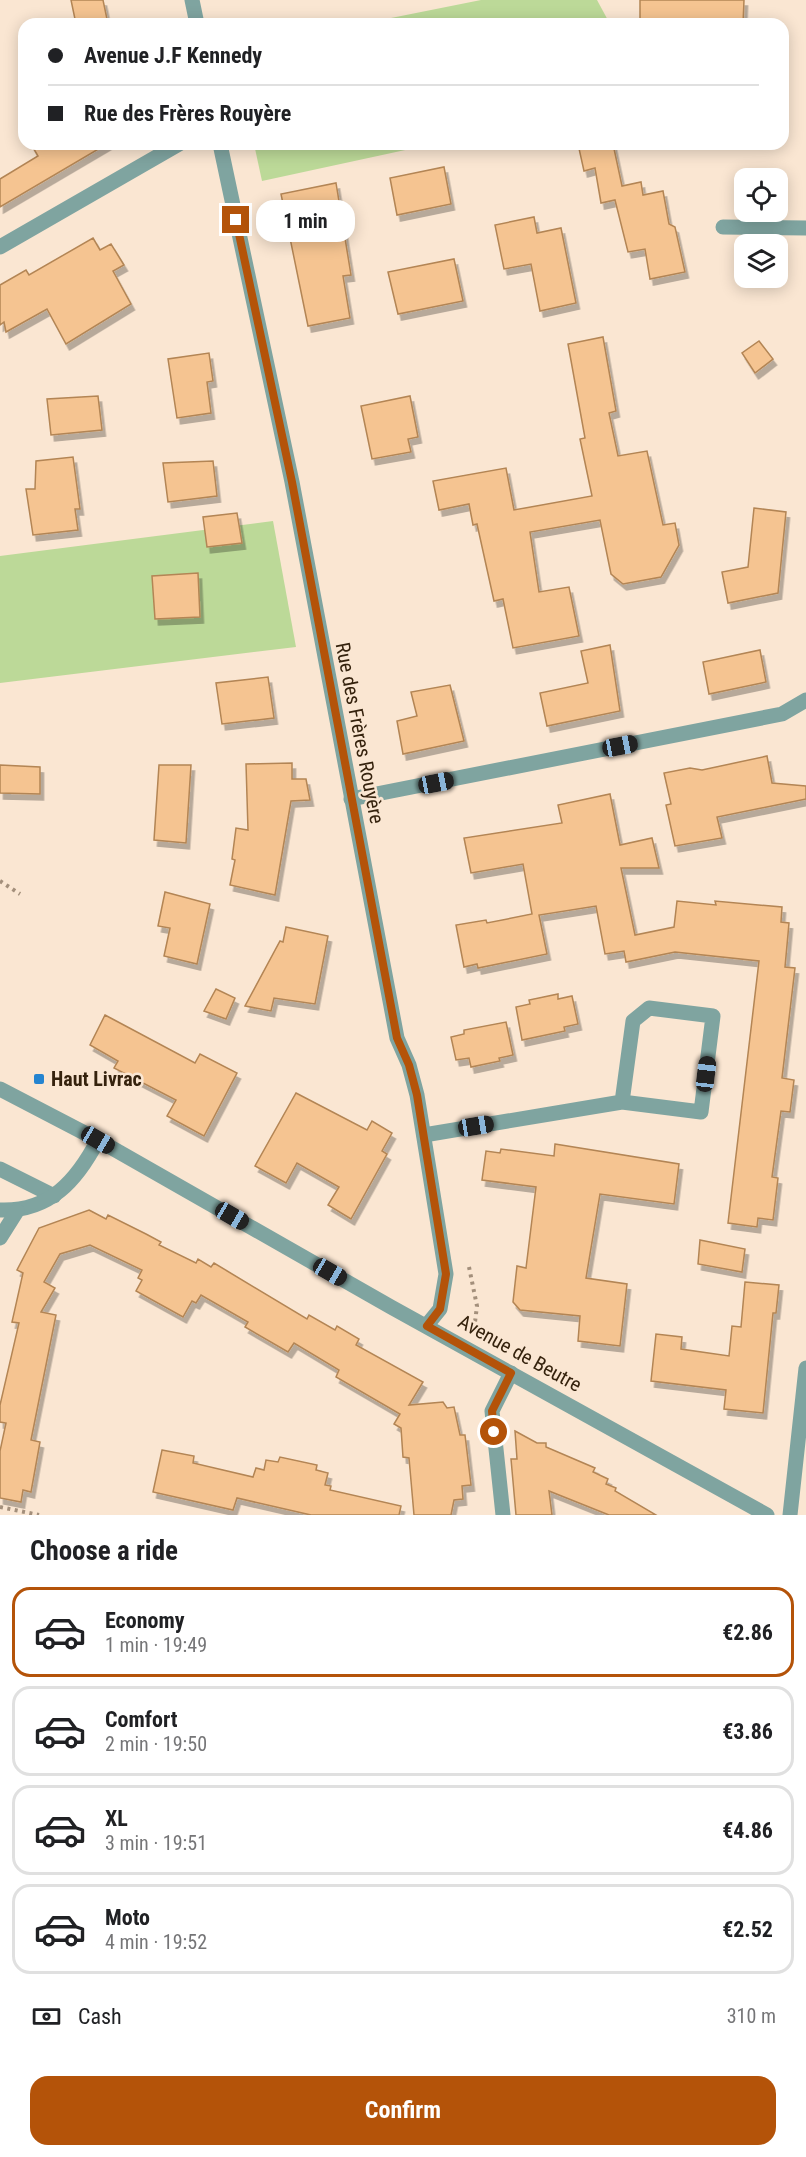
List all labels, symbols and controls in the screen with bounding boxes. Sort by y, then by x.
text: Avenue J.F Kennedy [84,43,262,68]
text: Rue des Frères Rouyère [84,101,291,126]
map controls [734,168,788,288]
button: locate [734,168,788,222]
callout: 1 min [257,199,356,241]
route end [222,206,249,233]
text: 1 min [283,209,328,233]
button: layers [734,234,788,288]
street label: Rue des Frères Rouyère [331,640,389,826]
car [601,734,639,758]
car [417,771,455,795]
car [695,1055,717,1093]
place label: Haut Livrac [51,1067,142,1091]
marker: Haut Livrac [32,1072,46,1086]
car [457,1114,495,1138]
car [78,1123,118,1157]
car [212,1199,252,1233]
car [310,1255,350,1289]
street label: Avenue de Beutre [454,1309,586,1397]
route start [480,1418,507,1445]
text: Choose a ride [30,1535,178,1567]
icon: car [33,1605,87,1659]
text: Economy [105,1608,185,1633]
text: €2.86 [722,1620,773,1645]
text: 1 min · 19:49 [105,1633,207,1657]
icon: car [33,1704,87,1758]
text: Comfort [105,1707,178,1732]
text: €3.86 [722,1719,773,1744]
text: 2 min · 19:50 [105,1732,207,1756]
icon: car [33,1803,87,1857]
text: XL [105,1806,128,1831]
text: €4.86 [722,1818,773,1843]
text: 3 min · 19:51 [105,1831,207,1855]
icon: car [33,1902,87,1956]
text: Moto [105,1905,150,1930]
text: €2.52 [722,1917,773,1942]
text: 4 min · 19:52 [105,1930,207,1954]
icon: cash [30,2000,63,2033]
text: Cash [78,2004,122,2029]
text: 310 m [727,2004,776,2028]
button: Confirm [30,2076,776,2145]

